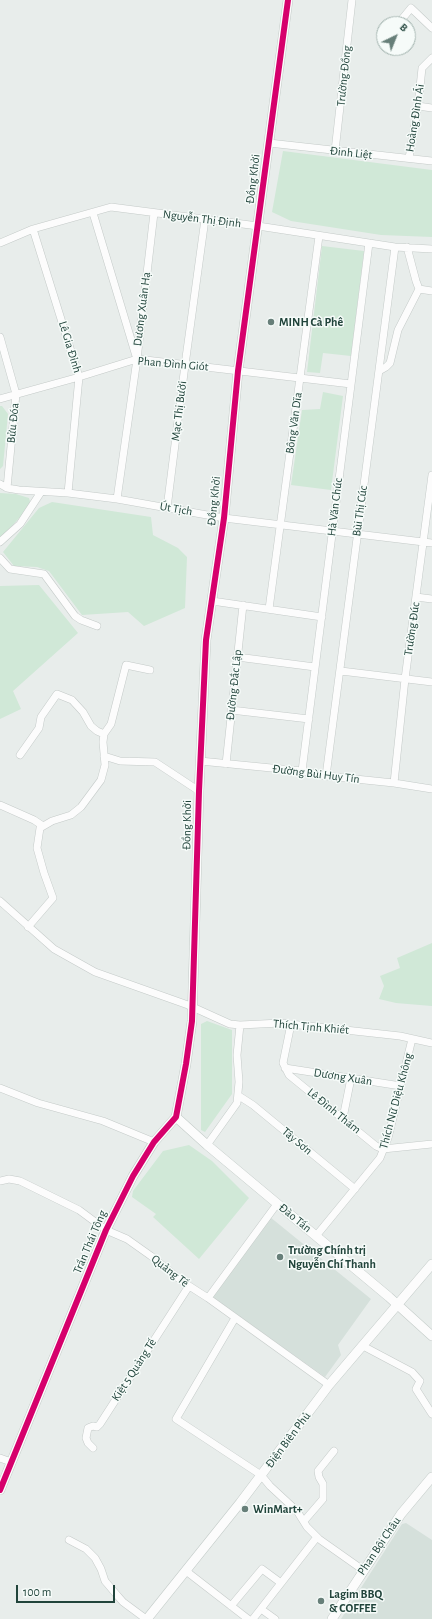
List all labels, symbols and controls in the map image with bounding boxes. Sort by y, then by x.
north arrow [376,16,416,56]
text: B [398,21,410,34]
street label: Trường Đồng [334,45,354,107]
street label: Hoàng Đình Ái [403,83,427,153]
street label: Đinh Liệt [329,144,373,162]
street label: Đồng Khởi [243,153,263,205]
street label: Nguyễn Thị Định [162,207,242,231]
street label: Dương Xuân Hạ [130,271,154,347]
place label: MINH Cà Phê [279,315,343,329]
marker: MINH Cà Phê [266,317,276,327]
street label: Lê Gia Đỉnh [55,319,85,375]
street label: Phan Đình Giót [137,354,209,374]
street label: Mạc Thị Bưởi [168,380,190,442]
street label: Bông Văn Dĩa [283,391,305,455]
street label: Bửu Đóa [4,402,22,444]
street label: Đồng Khởi [204,475,224,527]
street label: Hà Văn Chúc [324,477,346,537]
street label: Bùi Thị Cúc [349,485,371,537]
street label: Út Tịch [159,499,193,519]
street label: Trường Đúc [401,601,423,657]
street label: Đường Đắc Lập [223,649,245,721]
street label: Đường Bùi Huy Tín [271,761,361,787]
street label: Đồng Khởi [179,800,195,850]
street label: Thích Tịnh Khiết [273,1017,349,1037]
street label: Thích Nữ Diệu Không [376,1051,416,1151]
street label: Dương Xuân [313,1065,373,1089]
street label: Lê Đình Thám [304,1085,364,1137]
street label: Tây Sơn [279,1124,315,1158]
street label: Đào Tấn [276,1200,314,1236]
street label: Trần Thái Tông [70,1208,110,1276]
place label: Trường Chính trị Nguyễn Chí Thanh [288,1243,376,1271]
street label: Quảng Tế [148,1252,192,1290]
marker: Trường Chính trị Nguyễn Chí Thanh [275,1252,285,1262]
street label: Kiệt 5 Quảng Tế [108,1336,160,1404]
street label: Điện Biên Phủ [262,1409,314,1471]
place label: WinMart+ [253,1502,302,1516]
marker: WinMart+ [240,1504,250,1514]
street label: Phan Bội Châu [354,1514,404,1578]
scale bar [18,1577,117,1603]
text: 100 m [23,1586,51,1598]
place label: Lagim BBQ & COFFEE [329,1587,382,1615]
marker: Lagim BBQ & COFFEE [316,1596,326,1606]

